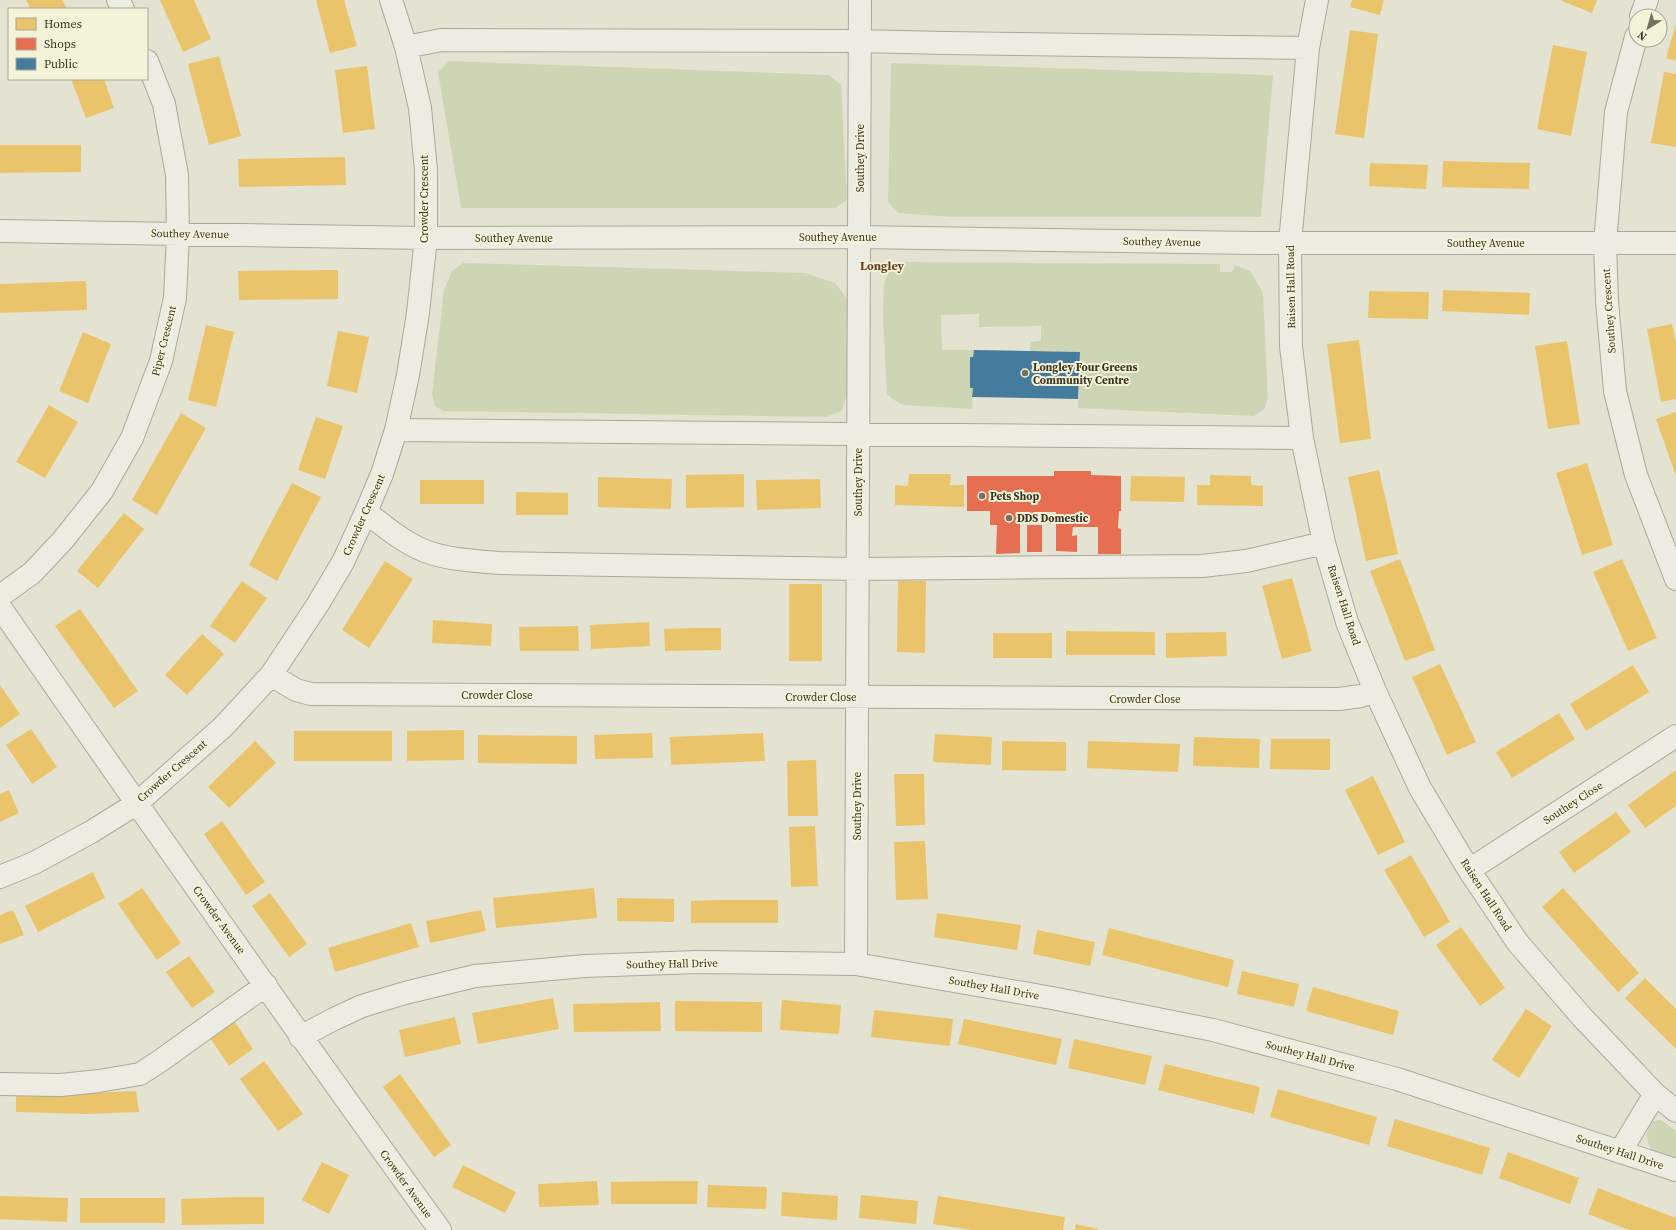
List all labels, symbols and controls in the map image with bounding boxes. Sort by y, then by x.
legend [8,8,148,80]
north arrow [1628,8,1668,48]
text: Homes [44,16,82,32]
text: N [1635,27,1650,44]
text: Shops [44,36,76,52]
text: Public [44,56,78,72]
street label: Southey Drive [853,123,868,192]
street label: Crowder Crescent [417,155,432,243]
street label: Southey Avenue [151,226,229,242]
street label: Southey Avenue [799,230,877,245]
street label: Southey Avenue [475,231,553,246]
street label: Southey Avenue [1123,234,1201,250]
street label: Southey Avenue [1447,236,1525,251]
street label: Raisen Hall Road [1283,244,1299,329]
district label: Longley [860,258,905,274]
street label: Southey Crescent [1599,268,1619,354]
street label: Piper Crescent [148,304,180,378]
place label: Longley Four Greens Community Centre [1033,360,1137,388]
marker: Longley Four Greens Community Centre [1020,368,1030,378]
street label: Southey Drive [851,447,866,516]
street label: Crowder Crescent [339,471,389,558]
place label: Pets Shop [990,489,1039,504]
marker: Pets Shop [977,491,987,501]
place label: DDS Domestic [1017,511,1089,526]
marker: DDS Domestic [1004,513,1014,523]
street label: Raisen Hall Road [1324,563,1364,648]
street label: Crowder Close [461,688,533,703]
street label: Crowder Close [785,690,857,705]
street label: Crowder Close [1109,692,1181,707]
street label: Crowder Crescent [134,736,210,805]
street label: Southey Drive [850,771,865,840]
street label: Southey Close [1540,778,1606,828]
street label: Raisen Hall Road [1457,856,1516,935]
street label: Crowder Avenue [189,883,249,957]
street label: Southey Hall Drive [626,956,718,972]
street label: Southey Hall Drive [948,973,1041,1003]
street label: Southey Hall Drive [1264,1037,1357,1075]
street label: Southey Hall Drive [1574,1131,1666,1173]
street label: Crowder Avenue [376,1147,436,1221]

